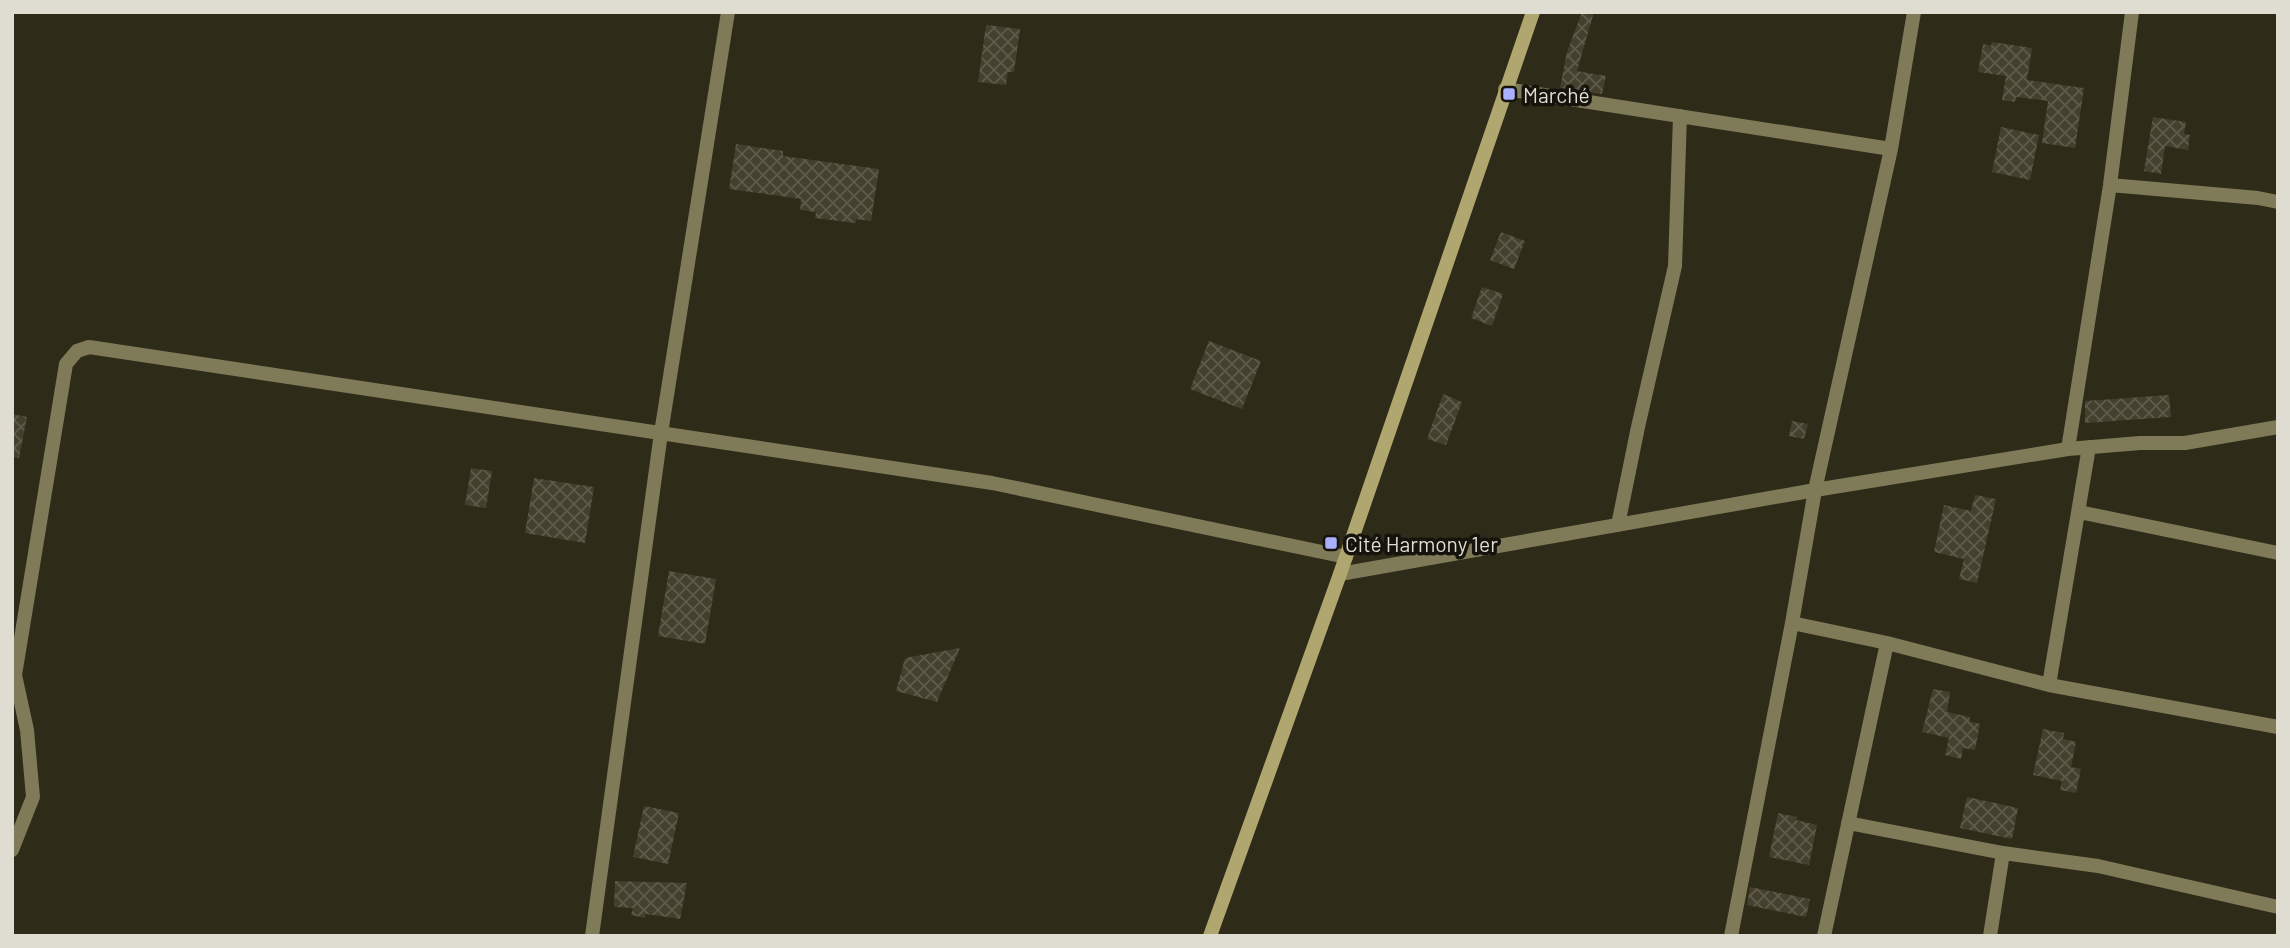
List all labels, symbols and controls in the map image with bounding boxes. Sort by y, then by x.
place label: Marché [1523,82,1590,107]
marker: Marché [1501,86,1517,102]
place label: Cité Harmony 1er [1345,531,1498,556]
marker: Cité Harmony 1er [1323,535,1339,551]

